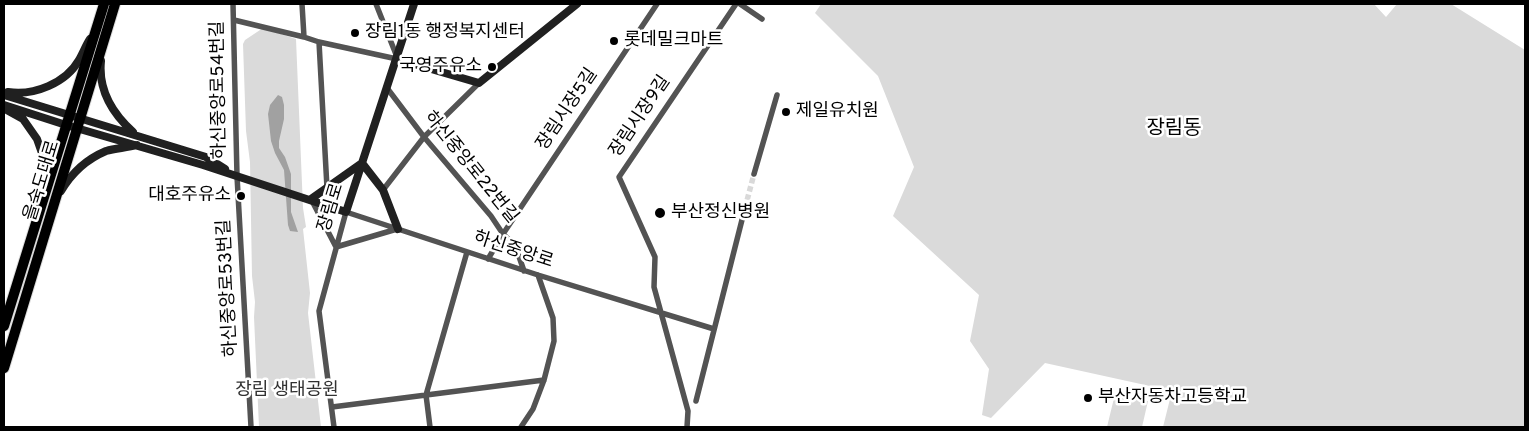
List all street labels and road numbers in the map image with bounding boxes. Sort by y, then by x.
street label: 하신중앙로54번길 [208,21,232,159]
street label: 장림시장5길 [533,65,603,155]
street label: 장림시장9길 [606,72,676,162]
street label: 하신중앙로22번길 [418,108,522,228]
street label: 을숙도대로 [21,138,65,224]
street label: 장림로 [314,181,350,235]
street label: 하신중앙로53번길 [215,219,243,357]
street label: 하신중앙로 [470,228,556,274]

